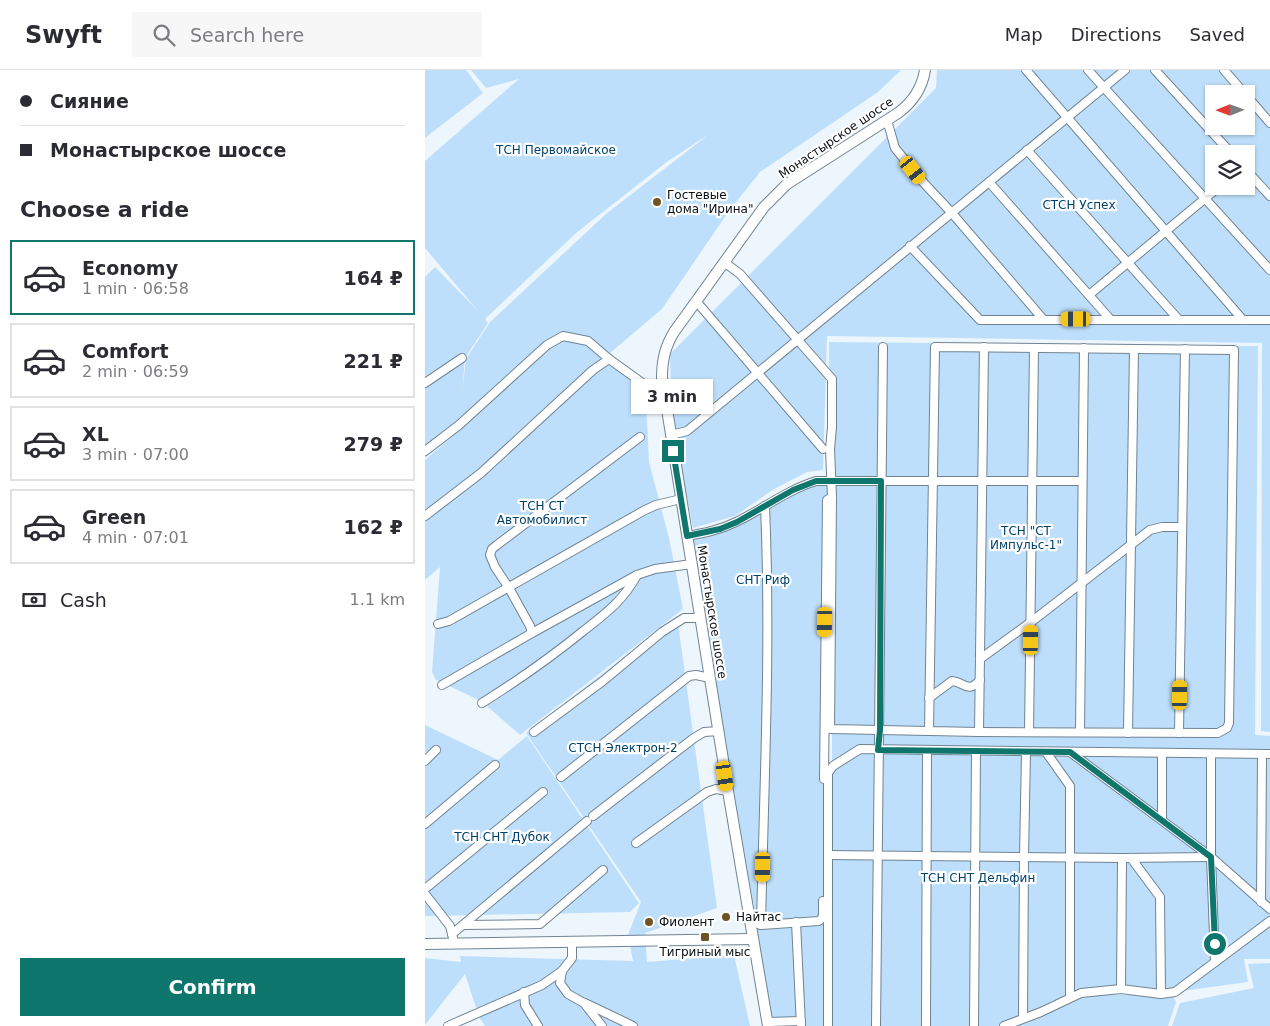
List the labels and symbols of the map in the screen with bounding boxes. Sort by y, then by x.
north arrow [1205,85,1255,135]
street label: Монастырское шоссе [776,94,896,182]
park label: ТСН Первомайское [495,143,616,157]
car [897,154,928,186]
place label: Гостевые дома "Ирина" [667,188,754,216]
marker: Гостевые дома "Ирина" [651,196,663,208]
park label: СТСН Успех [1042,198,1116,212]
car [1061,312,1091,327]
callout: 3 min [632,378,714,414]
route end [662,440,684,462]
park label: ТСН СТ Автомобилист [497,499,587,527]
park label: ТСН "СТ Импульс-1" [990,524,1062,552]
street label: Монастырское шоссе [695,544,729,680]
park label: СНТ Риф [736,573,790,587]
car [817,607,832,637]
car [1023,625,1038,655]
car [1172,680,1187,710]
park label: СТСН Электрон-2 [568,741,678,755]
car [715,760,734,792]
park label: ТСН СНТ Дубок [453,830,550,844]
car [755,852,770,882]
park label: ТСН СНТ Дельфин [920,871,1035,885]
place label: Найтас [736,910,781,924]
marker: Найтас [720,911,732,923]
place label: Фиолент [659,915,714,929]
marker: Фиолент [643,916,655,928]
marker: Тигриный мыс [699,931,711,943]
route start [1204,933,1226,955]
place label: Тигриный мыс [659,945,750,959]

